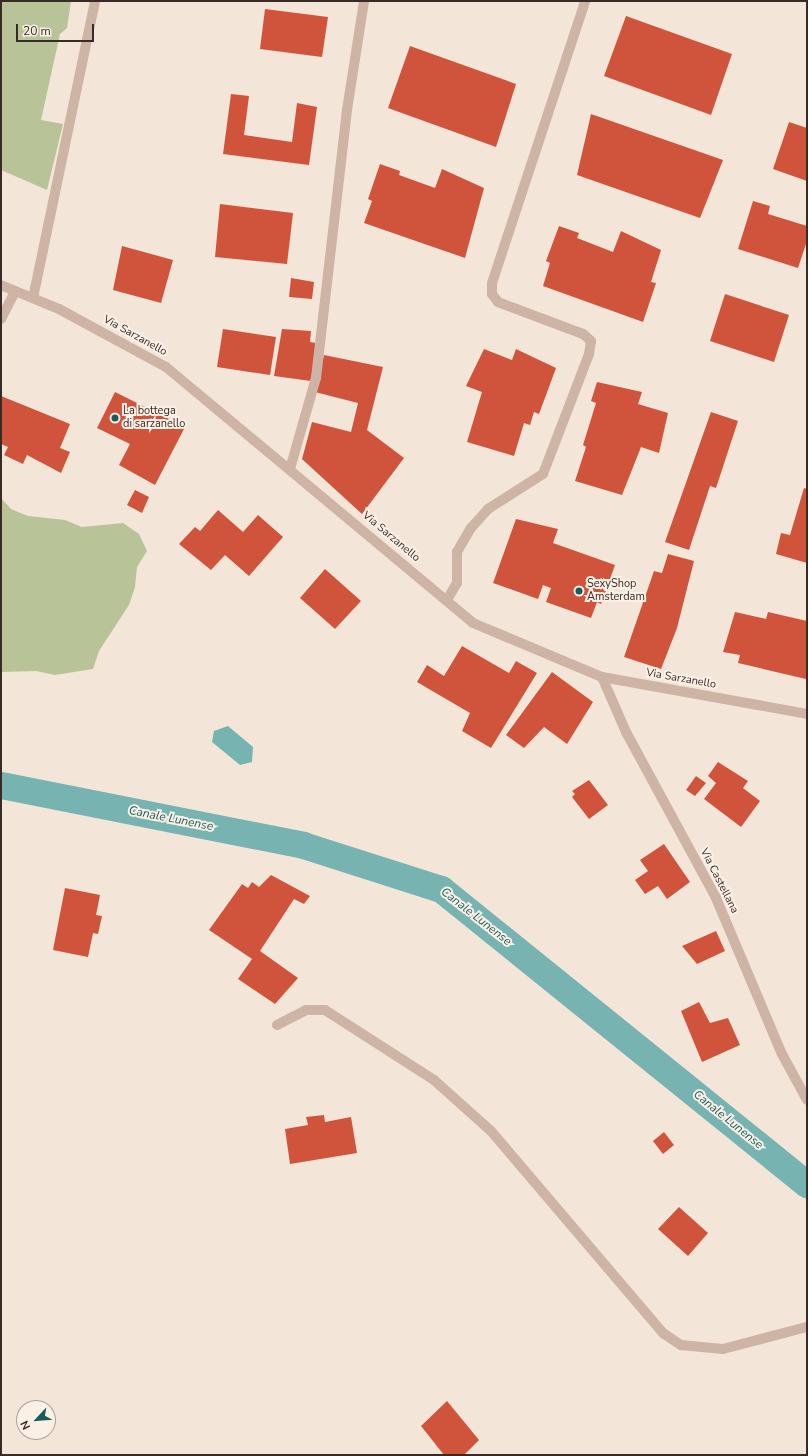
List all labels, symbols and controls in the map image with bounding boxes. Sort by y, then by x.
scale bar [18,16,96,42]
text: 20 m [23,23,51,39]
street label: Via Sarzanello [101,313,169,359]
place label: La bottega di sarzanello [123,405,185,431]
marker: La bottega di sarzanello [110,413,120,423]
street label: Via Sarzanello [360,509,422,565]
place label: SexyShop Amsterdam [587,578,645,604]
marker: SexyShop Amsterdam [574,586,584,596]
street label: Via Sarzanello [645,666,717,692]
water label: Canale Lunense [128,804,214,834]
street label: Via Castellana [697,846,741,916]
water label: Canale Lunense [438,885,514,949]
water label: Canale Lunense [690,1087,766,1153]
north arrow [16,1400,56,1440]
text: N [17,1418,34,1432]

